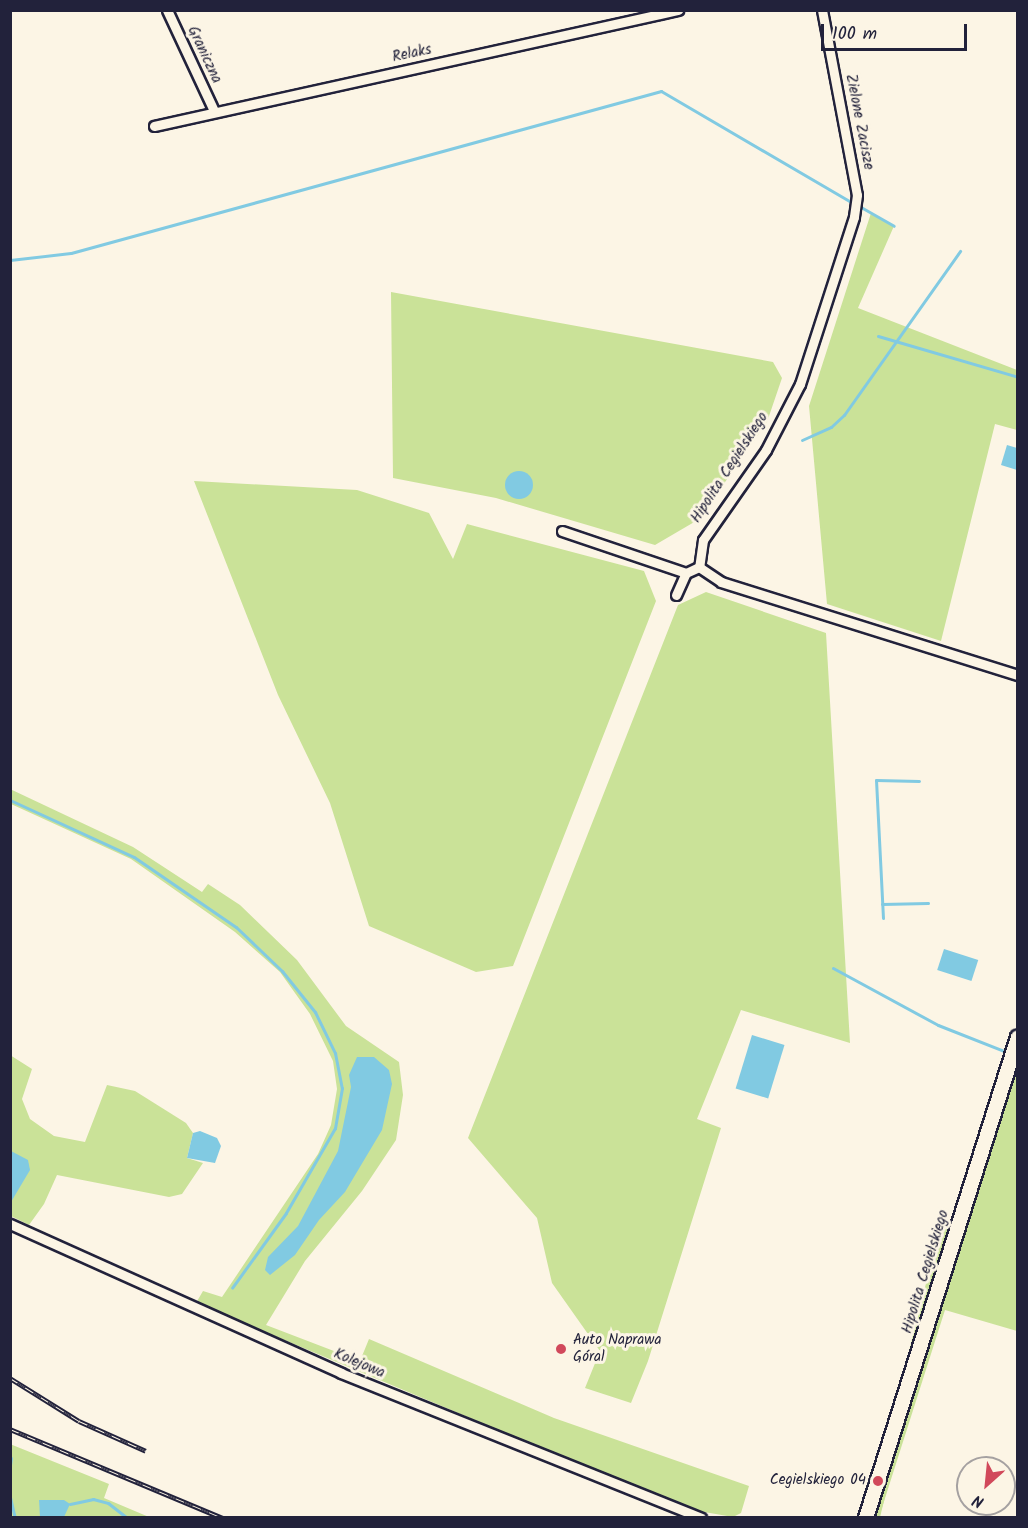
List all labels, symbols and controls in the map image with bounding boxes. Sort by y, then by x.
scale bar [824,12,970,50]
text: 100 m [832,20,877,49]
street label: Graniczna [183,24,225,86]
street label: Relaks [391,41,433,67]
street label: Zielone Zacisze [841,73,877,171]
street label: Hipolita Cegielskiego [688,409,772,527]
street label: Hipolita Cegielskiego [899,1208,953,1336]
place label: Auto Naprawa Góral [573,1331,661,1366]
marker: Auto Naprawa Góral [554,1342,568,1356]
street label: Kolejowa [331,1345,387,1383]
north arrow [956,1456,1016,1516]
place label: Cegielskiego 04 [770,1472,866,1490]
marker: Cegielskiego 04 [871,1474,885,1488]
text: N [968,1487,989,1514]

